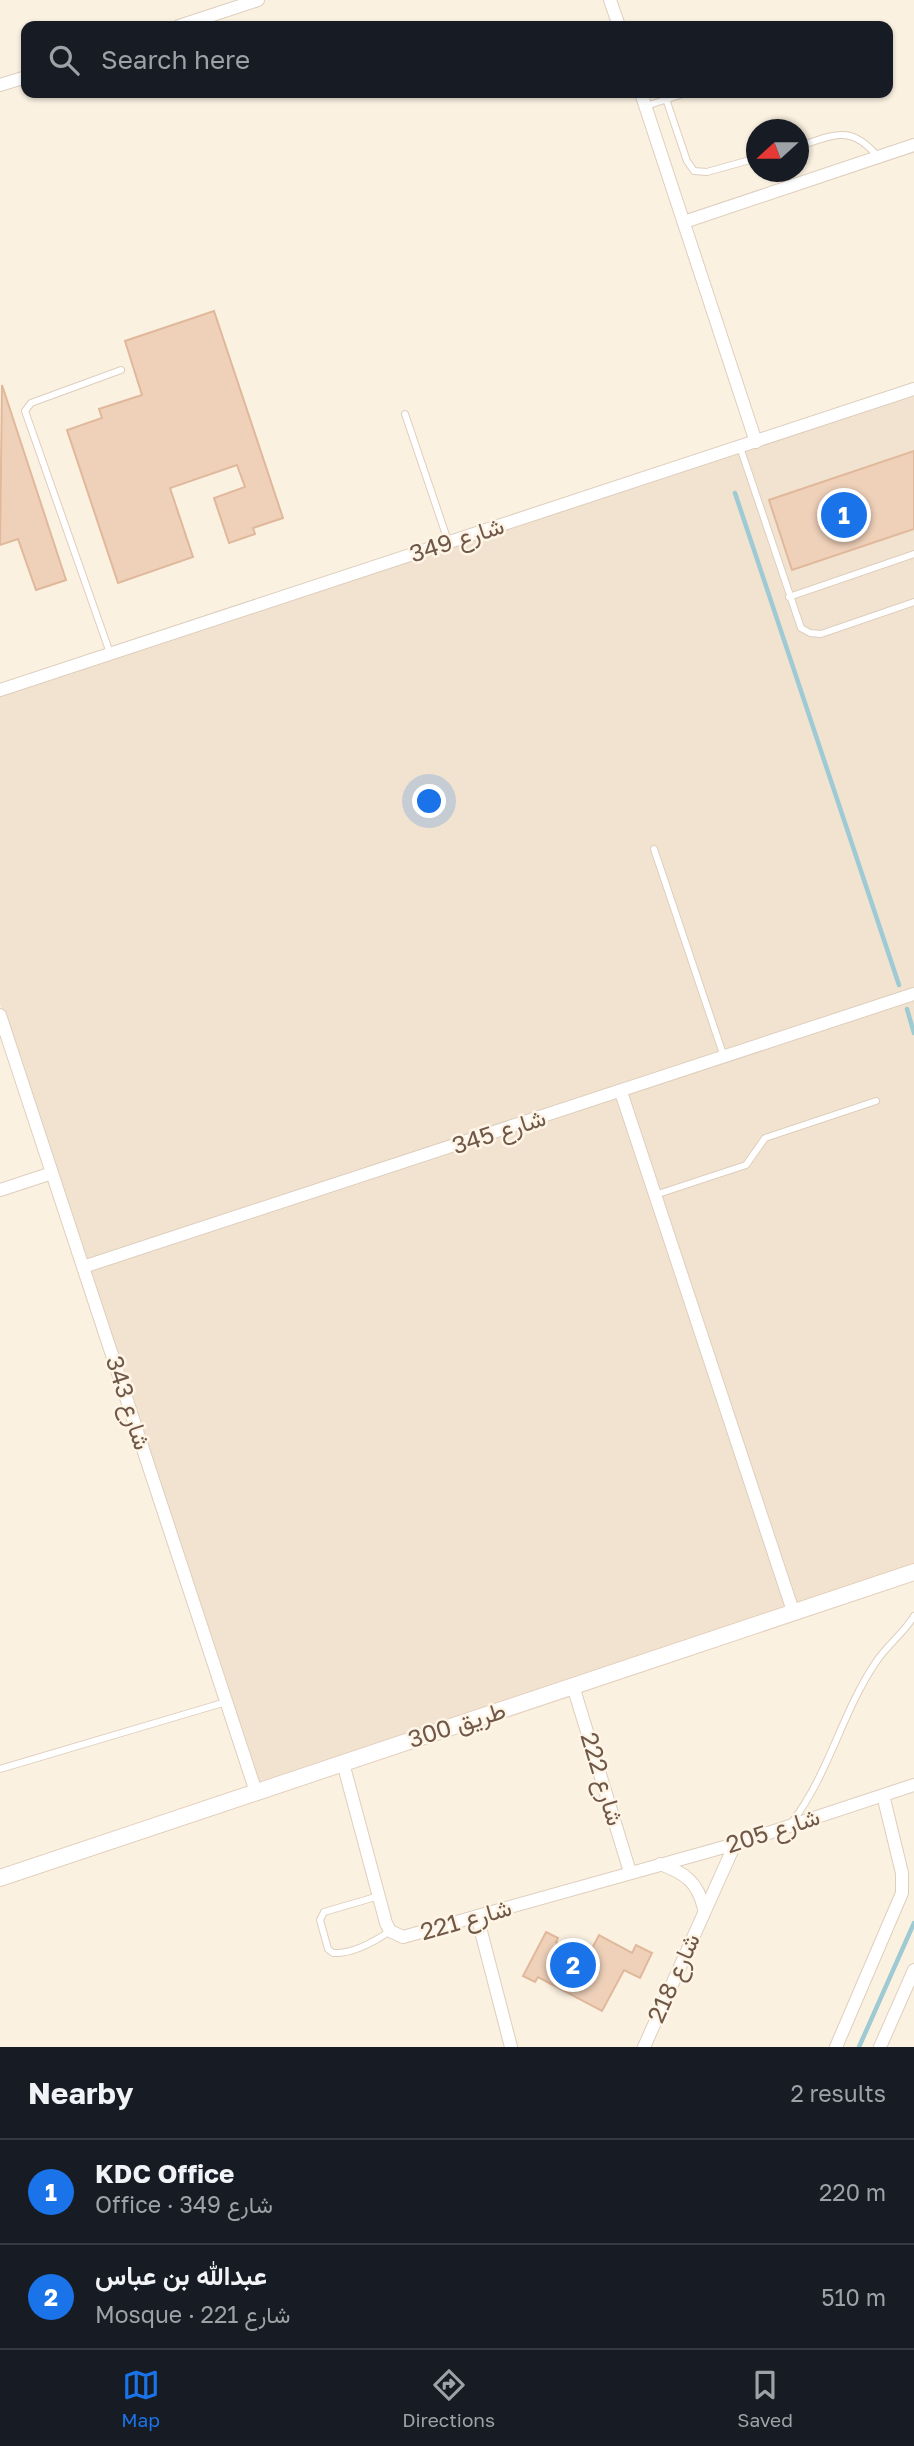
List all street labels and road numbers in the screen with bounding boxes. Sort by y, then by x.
street label: شارع 349 [406,510,508,570]
street label: شارع 345 [448,1102,550,1162]
street label: شارع 343 [98,1352,158,1454]
street label: طريق 300 [404,1694,510,1755]
street label: شارع 222 [573,1728,631,1830]
street label: شارع 205 [722,1801,824,1861]
street label: شارع 221 [417,1892,515,1948]
street label: شارع 218 [640,1928,708,2028]

